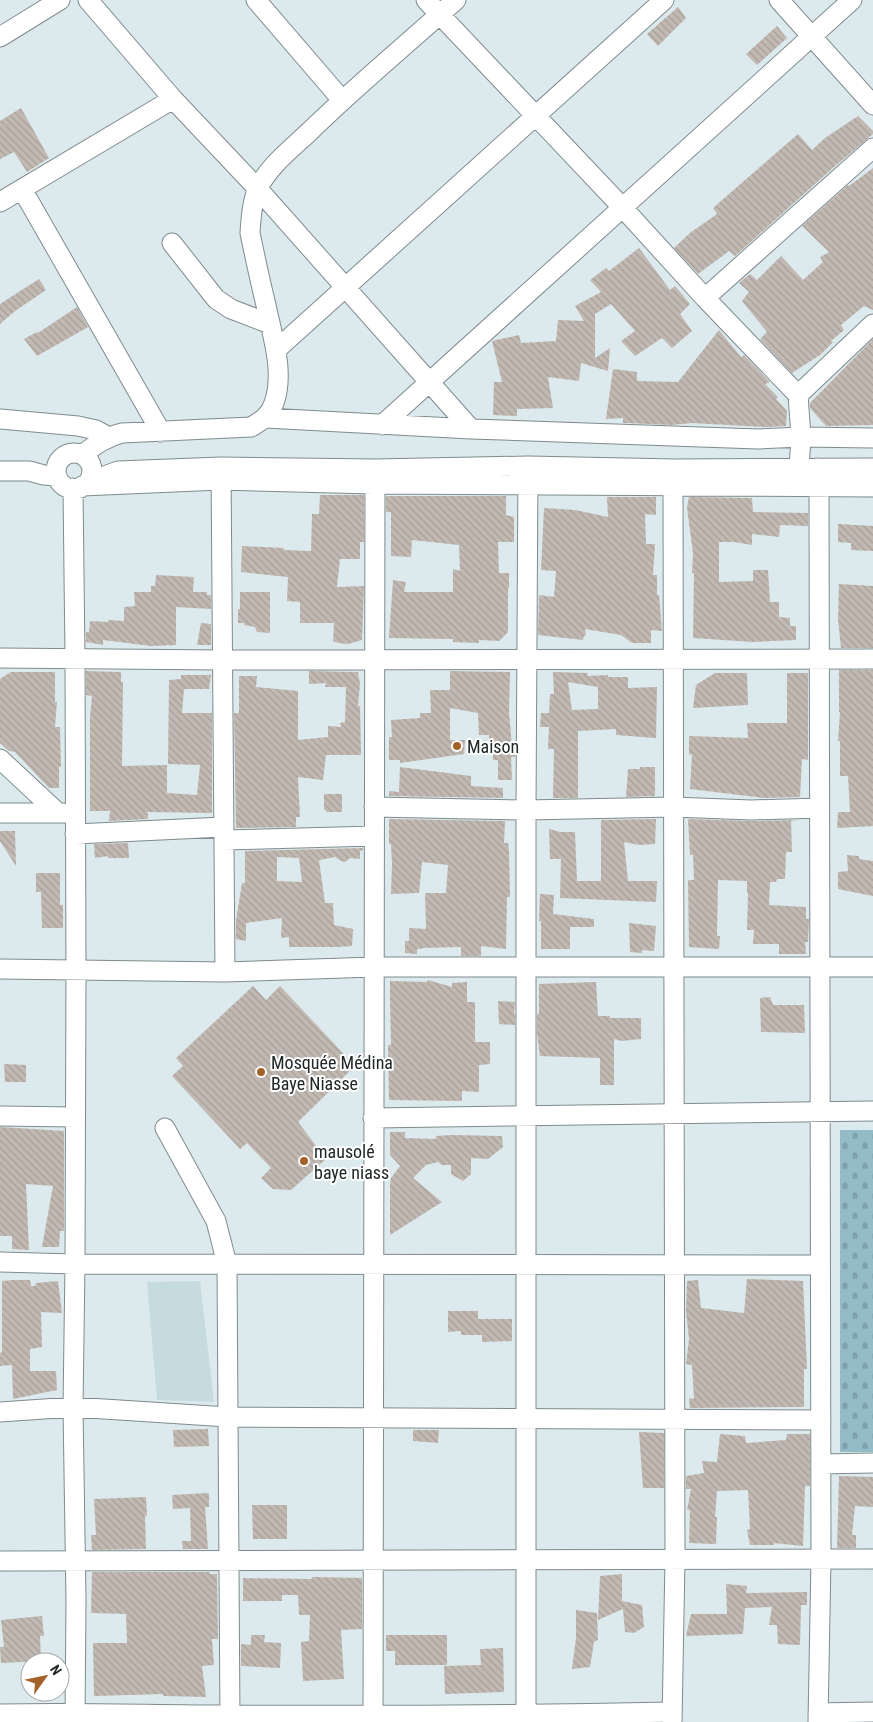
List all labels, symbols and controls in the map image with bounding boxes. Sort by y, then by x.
place label: Maison [467,736,519,757]
marker: Maison [451,740,463,752]
place label: Mosquée Médina Baye Niasse [271,1052,393,1094]
marker: Mosquée Médina Baye Niasse [255,1066,267,1078]
place label: mausolé baye niass [314,1141,389,1183]
marker: mausolé baye niass [298,1155,310,1167]
north arrow [20,1652,70,1702]
text: N [47,1662,65,1678]

